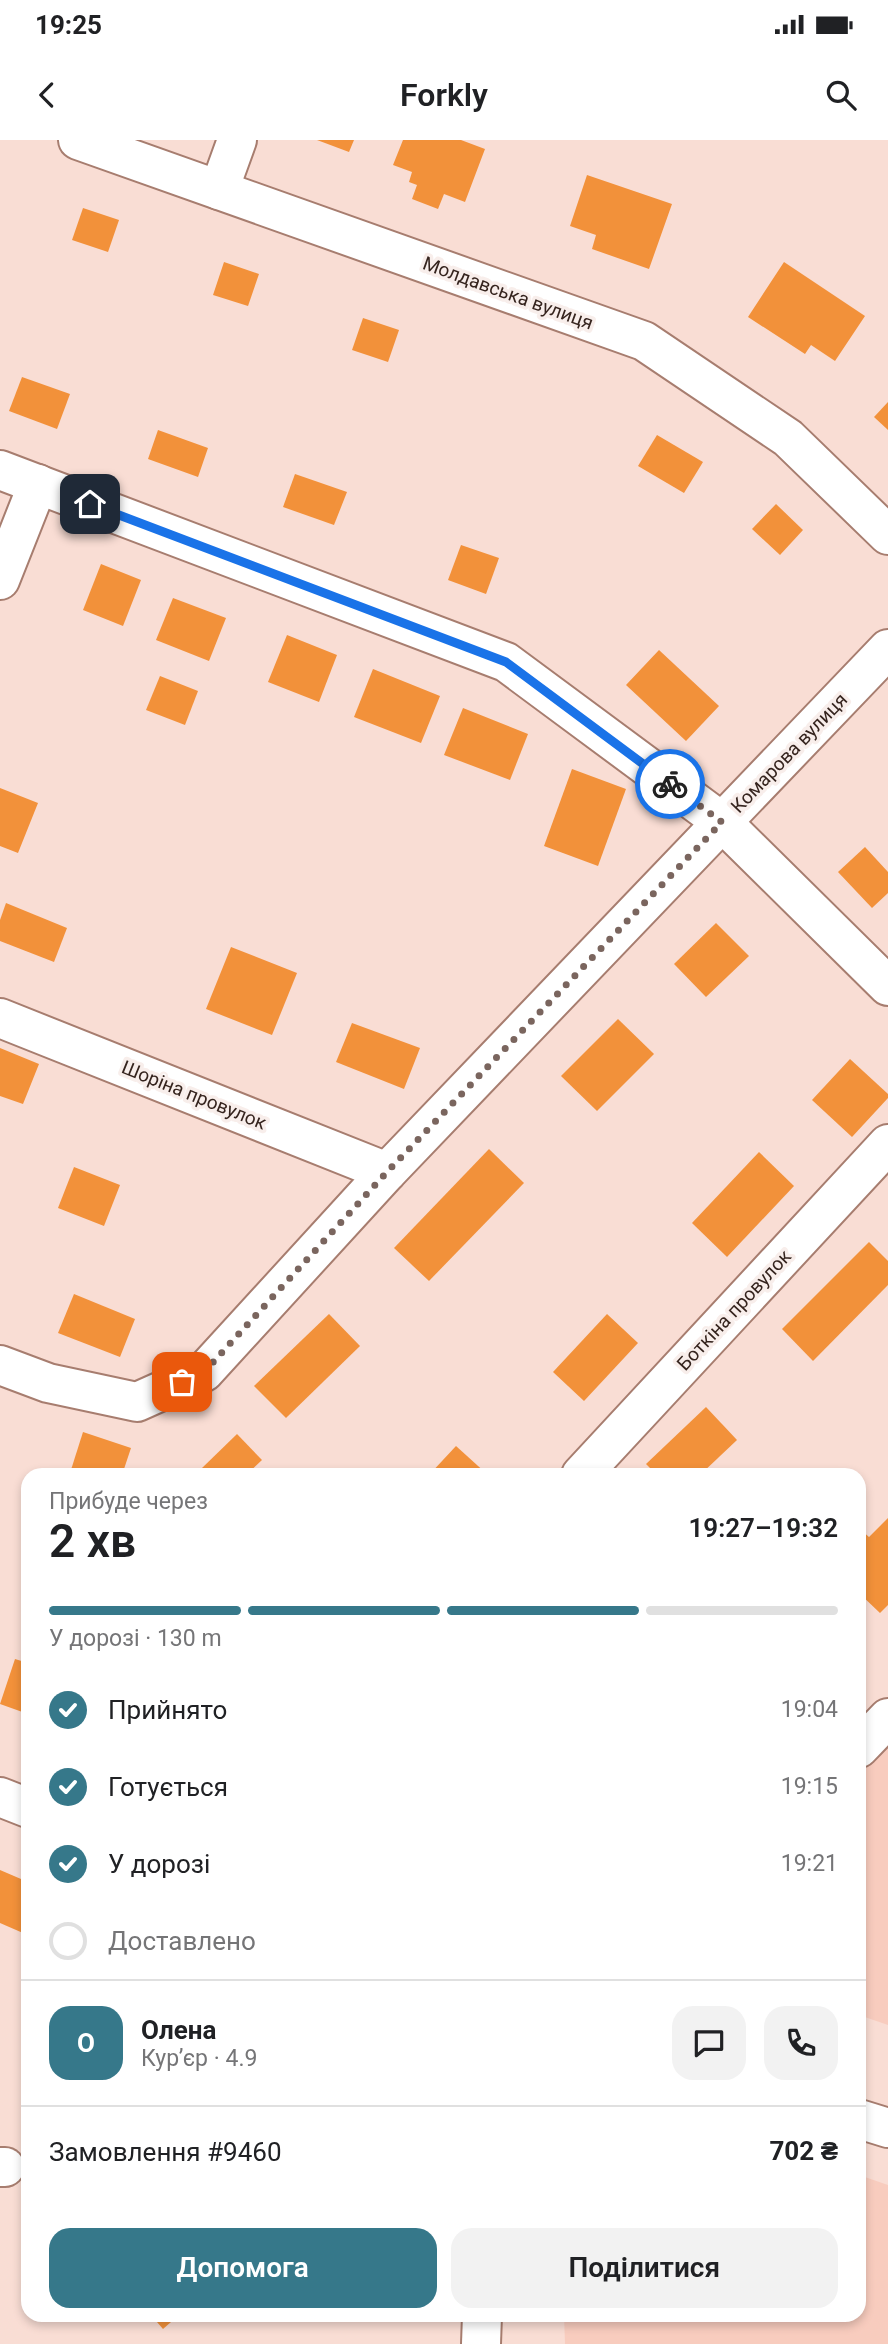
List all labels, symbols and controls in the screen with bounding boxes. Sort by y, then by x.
text: 19:25 [35,10,102,40]
icon: back [28,76,66,114]
text: Forkly [400,76,488,114]
icon: search [822,76,860,114]
street label: Молдавська вулиця [420,251,596,335]
pin [60,474,120,534]
icon: home [71,485,109,523]
street label: Комарова вулиця [726,688,852,818]
courier [635,749,705,819]
icon: bike [651,765,689,803]
street label: Шоріна провулок [118,1056,270,1135]
street label: Боткіна провулок [672,1244,796,1375]
pin [152,1352,212,1412]
icon: bag [163,1363,201,1401]
text: Прибуде через [49,1488,208,1515]
text: 19:27–19:32 [688,1513,838,1543]
text: 2 хв [49,1514,136,1568]
text: У дорозі · 130 m [49,1625,222,1652]
icon: check [49,1691,87,1729]
text: Прийнято [108,1695,227,1725]
text: 19:04 [781,1696,838,1723]
icon: check [49,1768,87,1806]
text: Готується [108,1772,228,1802]
text: 19:15 [781,1773,838,1800]
icon: check [49,1845,87,1883]
text: У дорозі [108,1849,210,1879]
text: 19:21 [781,1850,838,1877]
text: Доставлено [108,1926,256,1956]
button: chat [672,2006,746,2080]
button: phone [764,2006,838,2080]
text: Олена [141,2015,216,2045]
text: О [77,2028,95,2058]
text: Кур’єр · 4.9 [141,2045,257,2072]
text: 702 ₴ [769,2136,838,2166]
text: Замовлення #9460 [49,2137,282,2167]
button: Допомога [49,2228,437,2308]
button: Поділитися [451,2228,838,2308]

